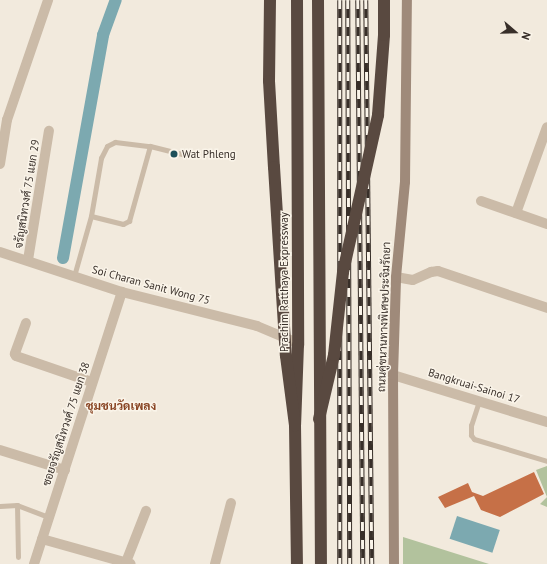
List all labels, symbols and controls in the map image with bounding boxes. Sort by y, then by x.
north arrow [495,12,535,52]
text: N [518,30,534,42]
street label: จรัญสนิทวงศ์ 75 แยก 29 [12,139,42,249]
place label: Wat Phleng [182,147,236,161]
marker: Wat Phleng [169,149,179,159]
street label: Prachim Ratthaya Expressway [277,212,291,352]
street label: ถนนคู่ขนานทางพิเศษประจิมรัถยา [375,242,393,392]
street label: Soi Charan Sanit Wong 75 [90,263,212,307]
street label: ซอยจรัญสนิทวงศ์ 75 แยก 38 [40,360,92,488]
street label: Bangkruai-Sainoi 17 [427,366,521,406]
district label: ชุมชนวัดเพลง [86,399,156,413]

